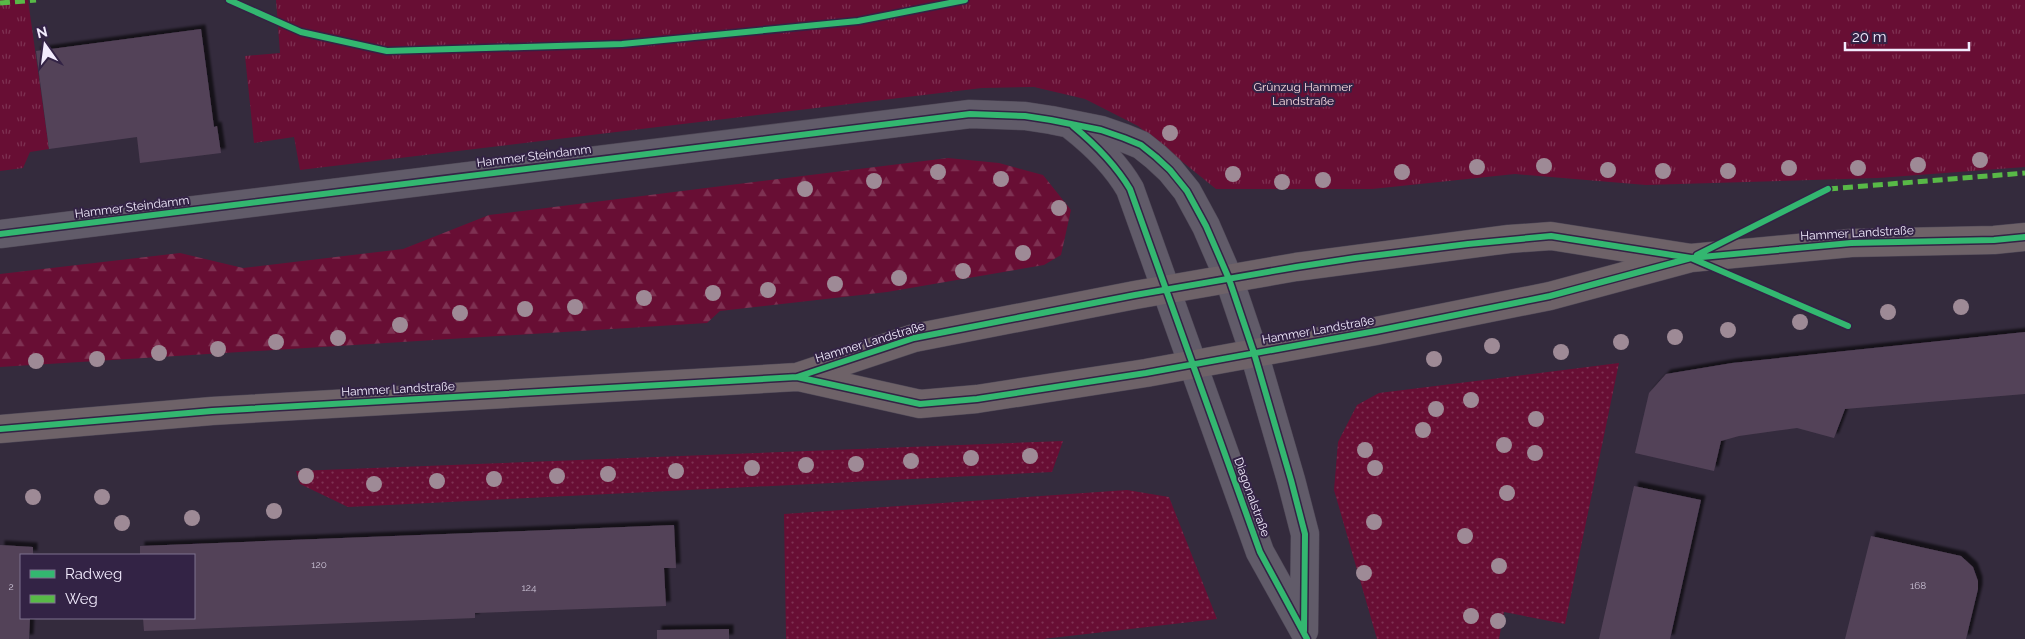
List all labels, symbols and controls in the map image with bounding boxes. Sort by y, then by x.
north arrow [20,20,70,70]
scale bar [1845,20,1969,52]
text: N [35,23,49,41]
text: 20 m [1852,28,1887,46]
park label: Grünzug Hammer Landstraße [1253,80,1353,108]
street label: Hammer Steindamm [476,142,592,170]
street label: Hammer Steindamm [74,193,190,221]
street label: Hammer Landstraße [1800,223,1914,243]
street label: Hammer Landstraße [1261,313,1375,347]
street label: Hammer Landstraße [814,319,926,365]
street label: Hammer Landstraße [341,379,455,399]
street label: Diagonalstraße [1231,455,1273,539]
legend [20,554,195,619]
house number: 120 [311,559,327,570]
text: Radweg [65,565,122,583]
house number: 168 [1910,580,1926,591]
house number: 2 [8,581,14,592]
house number: 124 [522,582,537,593]
text: Weg [65,590,98,608]

